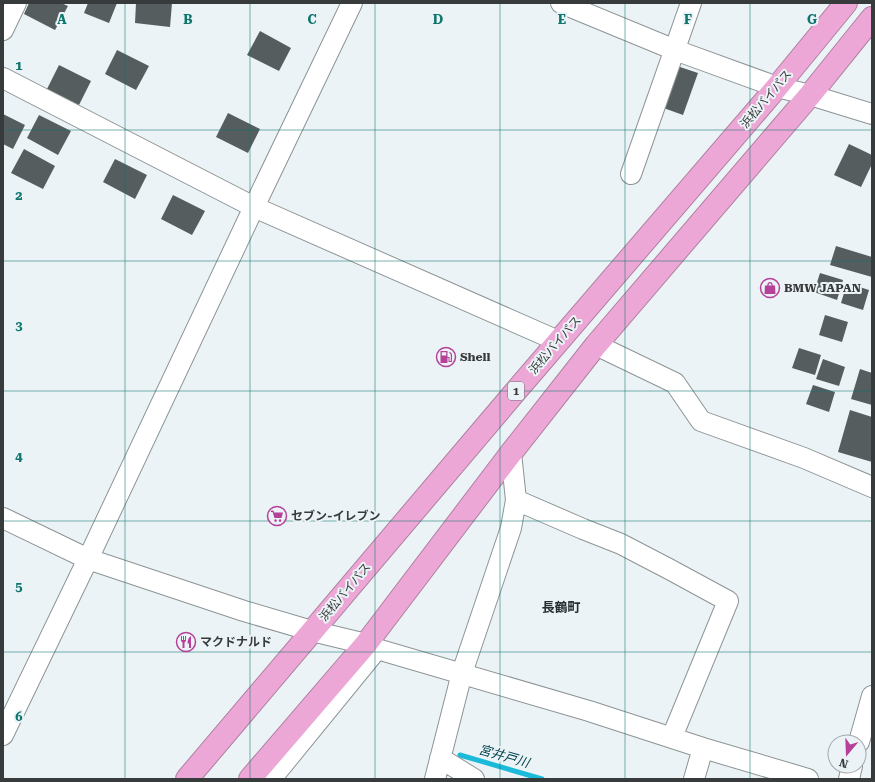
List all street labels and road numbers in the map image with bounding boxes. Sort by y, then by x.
street label: 浜松バイパス [738,67,794,131]
street label: 浜松バイパス [526,313,584,377]
road number: 1 [508,382,524,400]
street label: 浜松バイパス [317,560,373,624]

